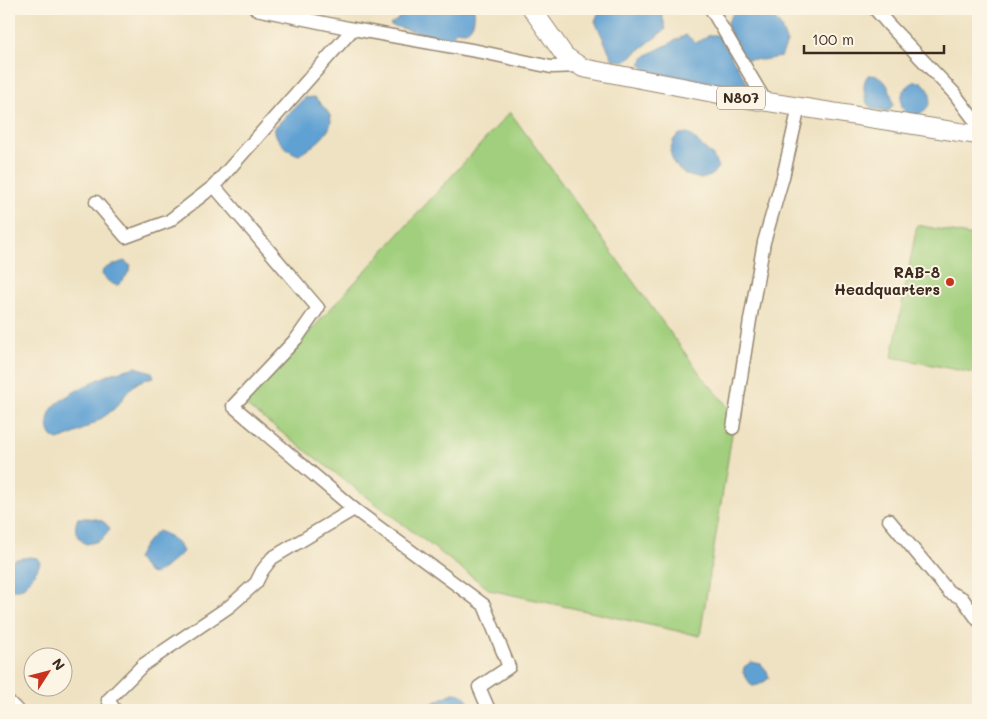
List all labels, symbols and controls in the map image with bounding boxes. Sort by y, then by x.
scale bar [804,22,944,54]
text: 100 m [812,29,854,49]
road number: N807 [717,86,765,110]
place label: RAB-8 Headquarters [834,262,940,299]
marker: RAB-8 Headquarters [944,276,956,288]
north arrow [22,646,72,696]
text: N [48,654,70,674]

